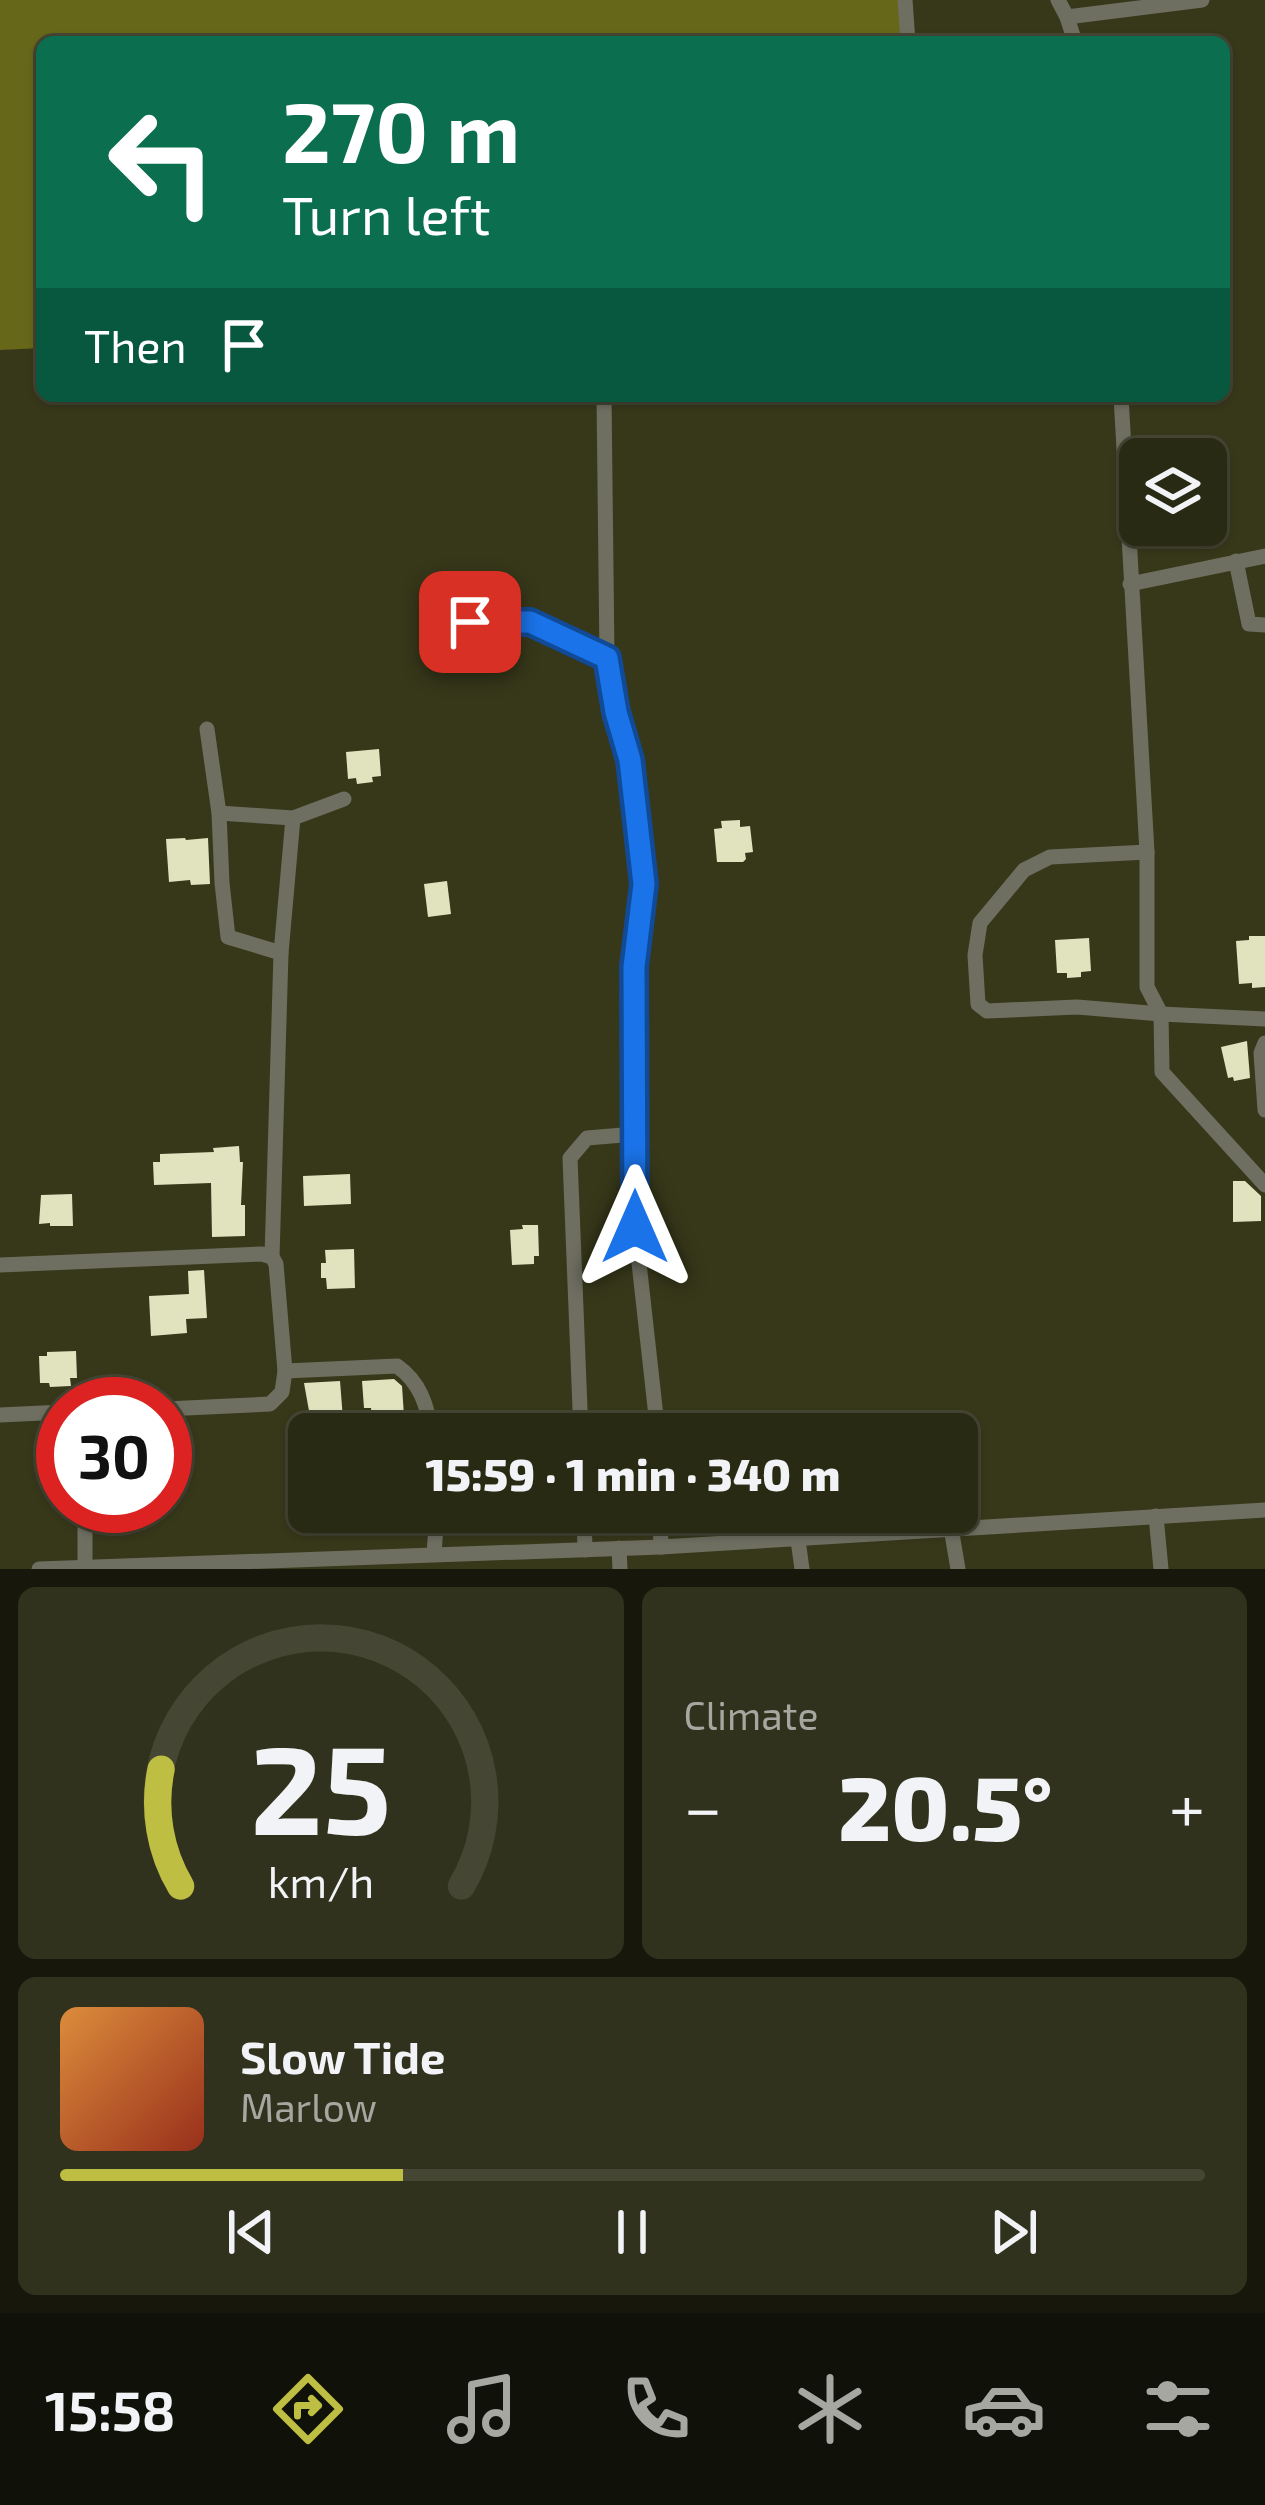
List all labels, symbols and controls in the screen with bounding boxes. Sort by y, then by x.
text: 270 m [282,79,520,180]
icon: left [84,84,240,240]
text: Turn left [282,181,491,246]
icon: arrive [211,312,277,378]
text: Then [84,318,187,372]
map controls [1119,438,1227,546]
button: layers [1119,438,1227,546]
pin [419,571,521,673]
icon: arrive [437,589,503,655]
position arrow [572,1164,698,1290]
speed limit sign: 30 [36,1377,192,1533]
text: 15:59 · 1 min · 340 m [425,1446,841,1500]
text: Climate [684,1691,818,1738]
text: 25 [250,1710,391,1860]
text: 20.5° [838,1751,1053,1859]
text: − [684,1766,722,1845]
text: + [1169,1766,1205,1845]
text: km/h [267,1855,374,1907]
text: Slow Tide [240,2029,445,2083]
text: Marlow [240,2083,377,2130]
icon: previous [218,2199,284,2265]
icon: pause [599,2199,665,2265]
icon: next [981,2199,1047,2265]
icon: directions [266,2367,350,2451]
icon: music [440,2367,524,2451]
icon: phone [614,2367,698,2451]
icon: climate [788,2367,872,2451]
icon: car [962,2367,1046,2451]
icon: filters [1136,2367,1220,2451]
text: 15:58 [45,2377,176,2442]

